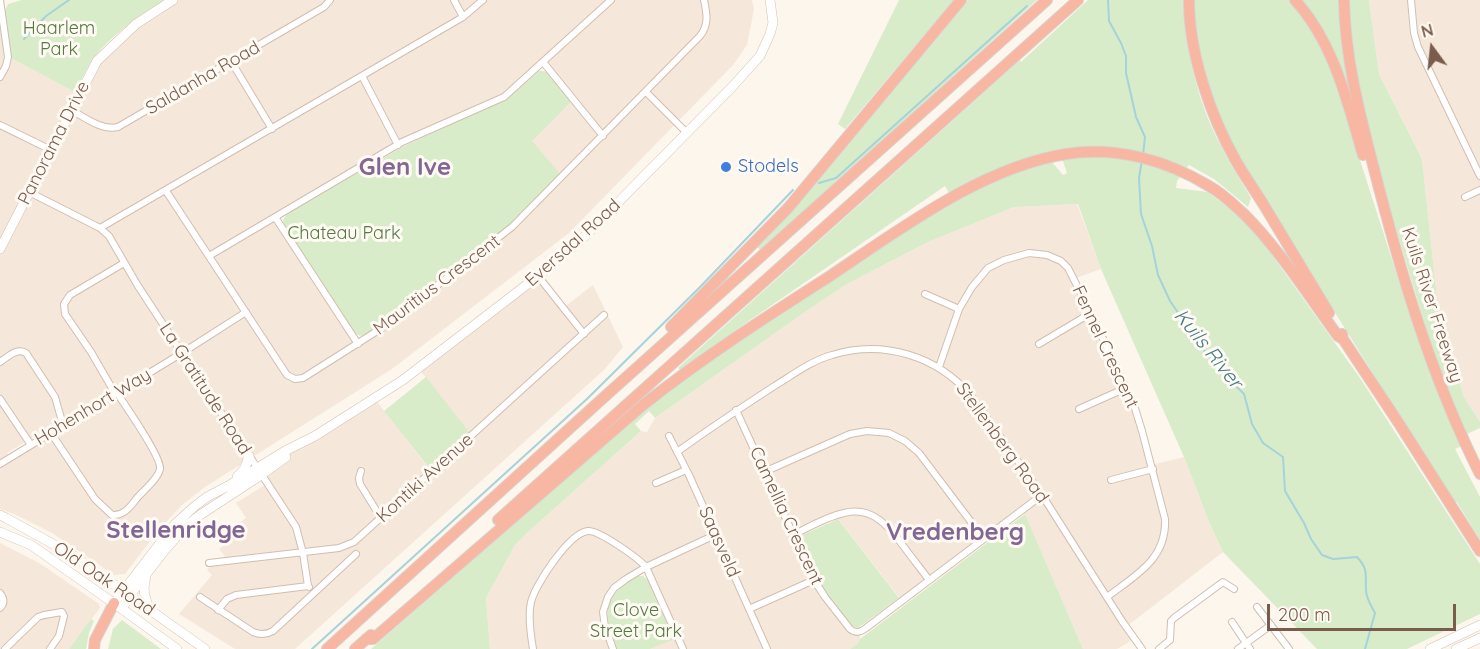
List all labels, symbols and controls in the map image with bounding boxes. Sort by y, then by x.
park label: Haarlem Park [23,18,95,60]
north arrow [1402,18,1462,78]
text: N [1419,19,1436,42]
street label: Saldanha Road [142,37,264,119]
street label: Panorama Drive [14,78,94,208]
district label: Glen Ive [359,154,451,182]
place label: Stodels [738,156,799,178]
marker: Stodels [719,160,733,174]
street label: Eversdal Road [521,195,625,291]
park label: Chateau Park [287,223,401,245]
street label: Kuils River Freeway [1397,224,1467,386]
street label: Mauritius Crescent [369,230,505,340]
street label: Fennel Crescent [1067,282,1143,412]
water label: Kuils River [1169,304,1247,394]
street label: La Gratitude Road [154,319,256,459]
street label: Hohenhort Way [31,364,155,450]
street label: Stellenberg Road [951,379,1053,507]
street label: Kontiki Avenue [372,429,478,527]
street label: Camellia Crescent [744,443,828,589]
street label: Saasveld [694,503,744,581]
district label: Stellenridge [106,517,246,545]
district label: Vredenberg [886,519,1024,547]
street label: Old Oak Road [49,537,159,621]
scale bar [1270,592,1459,630]
park label: Clove Street Park [590,600,682,642]
text: 200 m [1278,603,1331,626]

